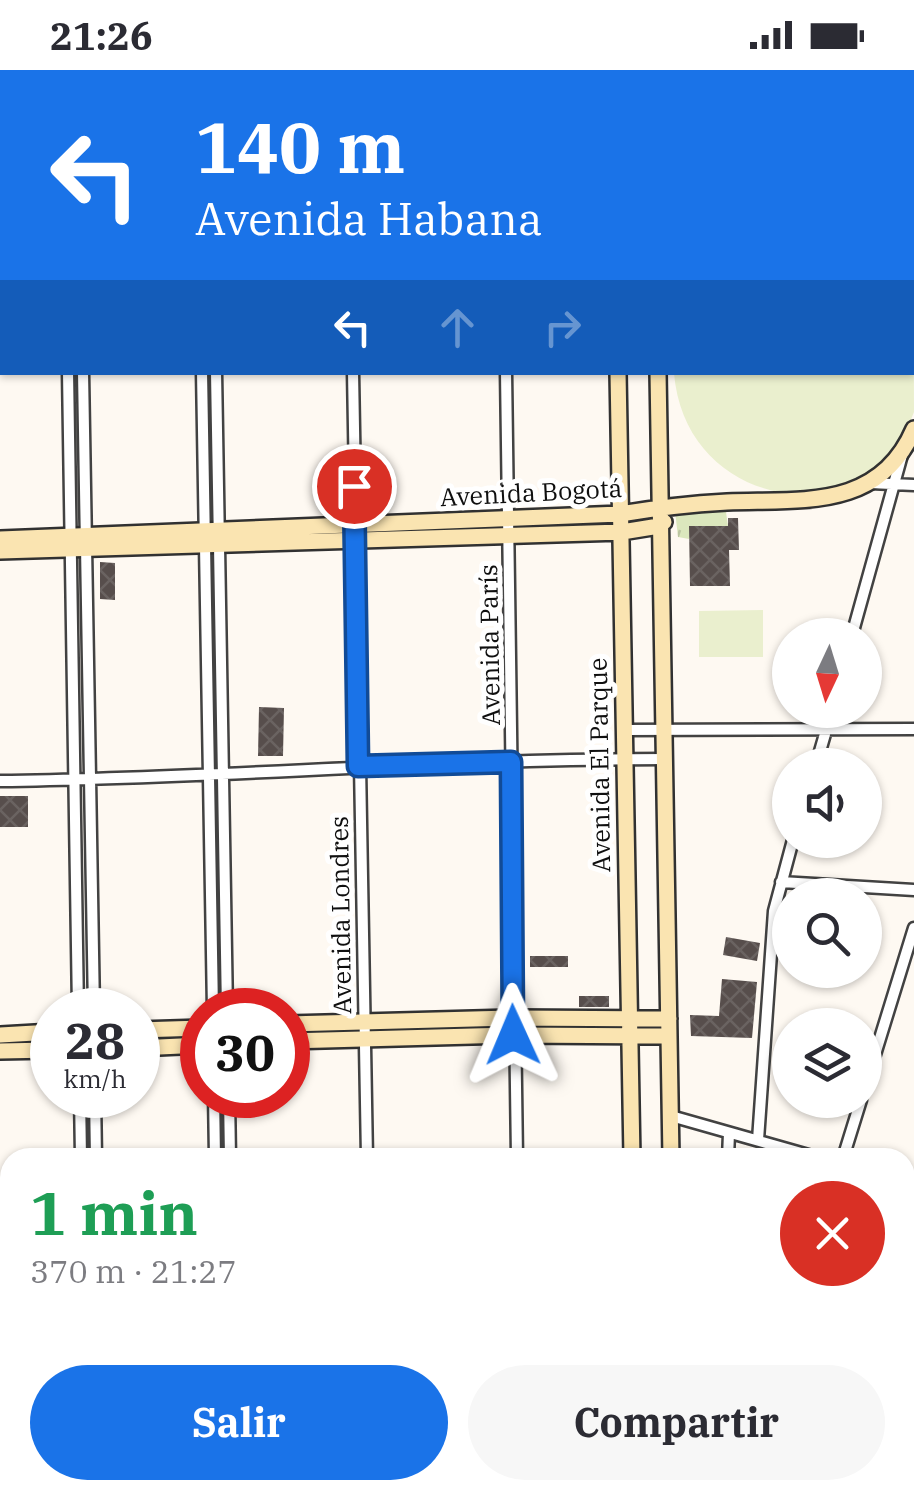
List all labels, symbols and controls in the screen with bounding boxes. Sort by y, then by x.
text: 21:26 [50,11,153,60]
text: 140 m [195,101,405,192]
icon: left [30,110,160,240]
text: Avenida Habana [195,189,543,247]
icon: left [325,300,380,355]
icon: ahead [430,300,485,355]
icon: right [535,300,590,355]
pin [312,444,397,529]
icon: arrive [327,459,382,514]
street label: Avenida Bogotá [439,471,623,513]
street label: Avenida París [471,564,507,726]
north arrow [772,618,882,728]
map controls [772,618,882,1118]
street label: Avenida El Parque [581,657,617,873]
button: sound [772,748,882,858]
street label: Avenida Londres [322,816,358,1014]
button: search [772,878,882,988]
position arrow [461,983,565,1087]
speed limit sign: 30 [180,988,310,1118]
text: 28 [65,1008,125,1073]
button: layers [772,1008,882,1118]
text: km/h [63,1062,127,1095]
text: 1 min [30,1173,198,1252]
button: close [780,1181,885,1286]
text: 370 m · 21:27 [30,1250,237,1292]
button: Salir [30,1365,448,1480]
button: Compartir [468,1365,885,1480]

